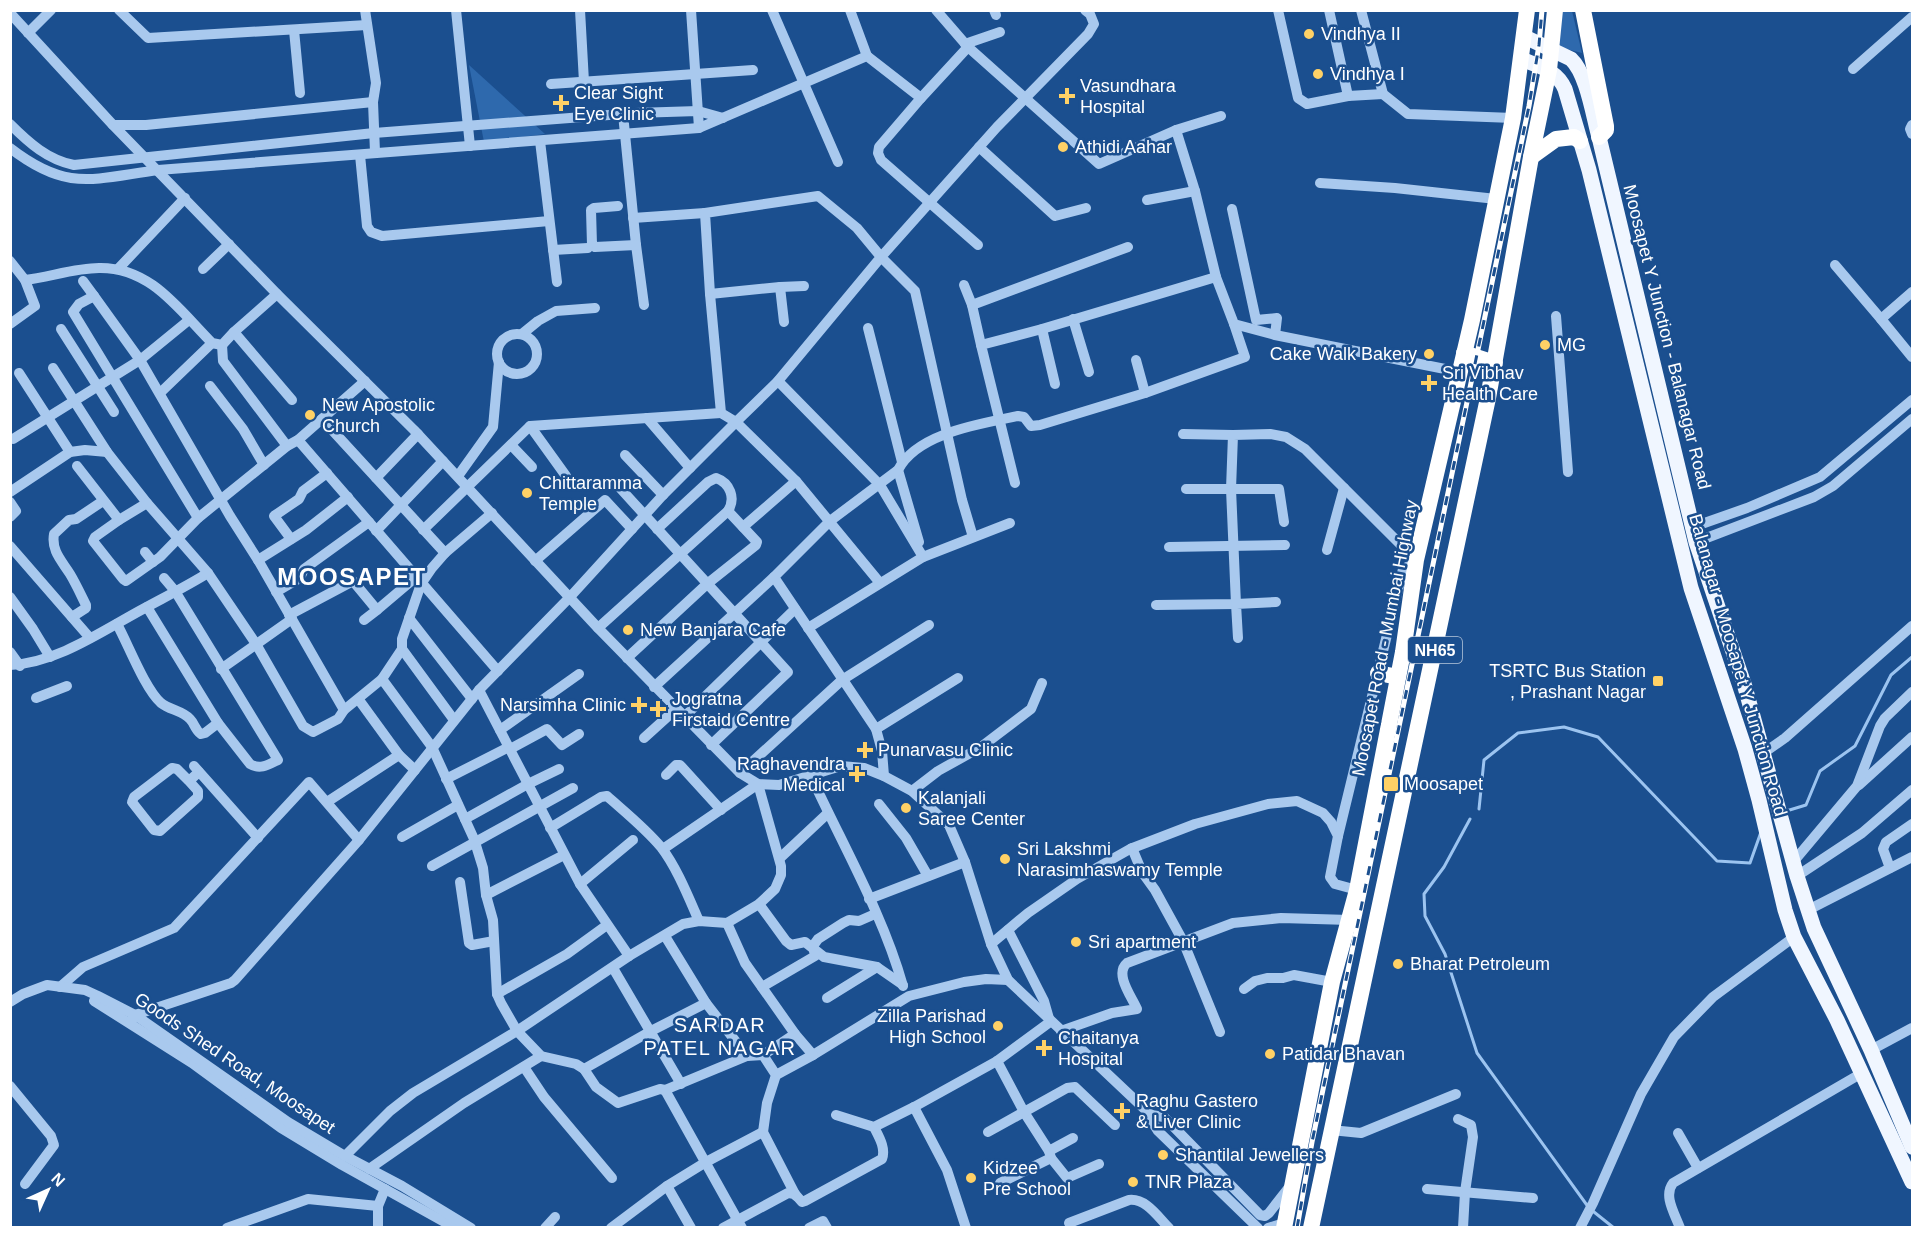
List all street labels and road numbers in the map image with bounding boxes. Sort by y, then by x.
street label: Moosapet Y Junction - Balanagar Road [1619,182,1715,492]
street label: Moosapet Road - Mumbai Highway [1348,498,1422,778]
street label: Balanagar - Moosapet Y Junction Road [1685,512,1791,818]
road number: NH65 [1408,637,1462,663]
street label: Goods Shed Road, Moosapet [131,988,339,1138]

